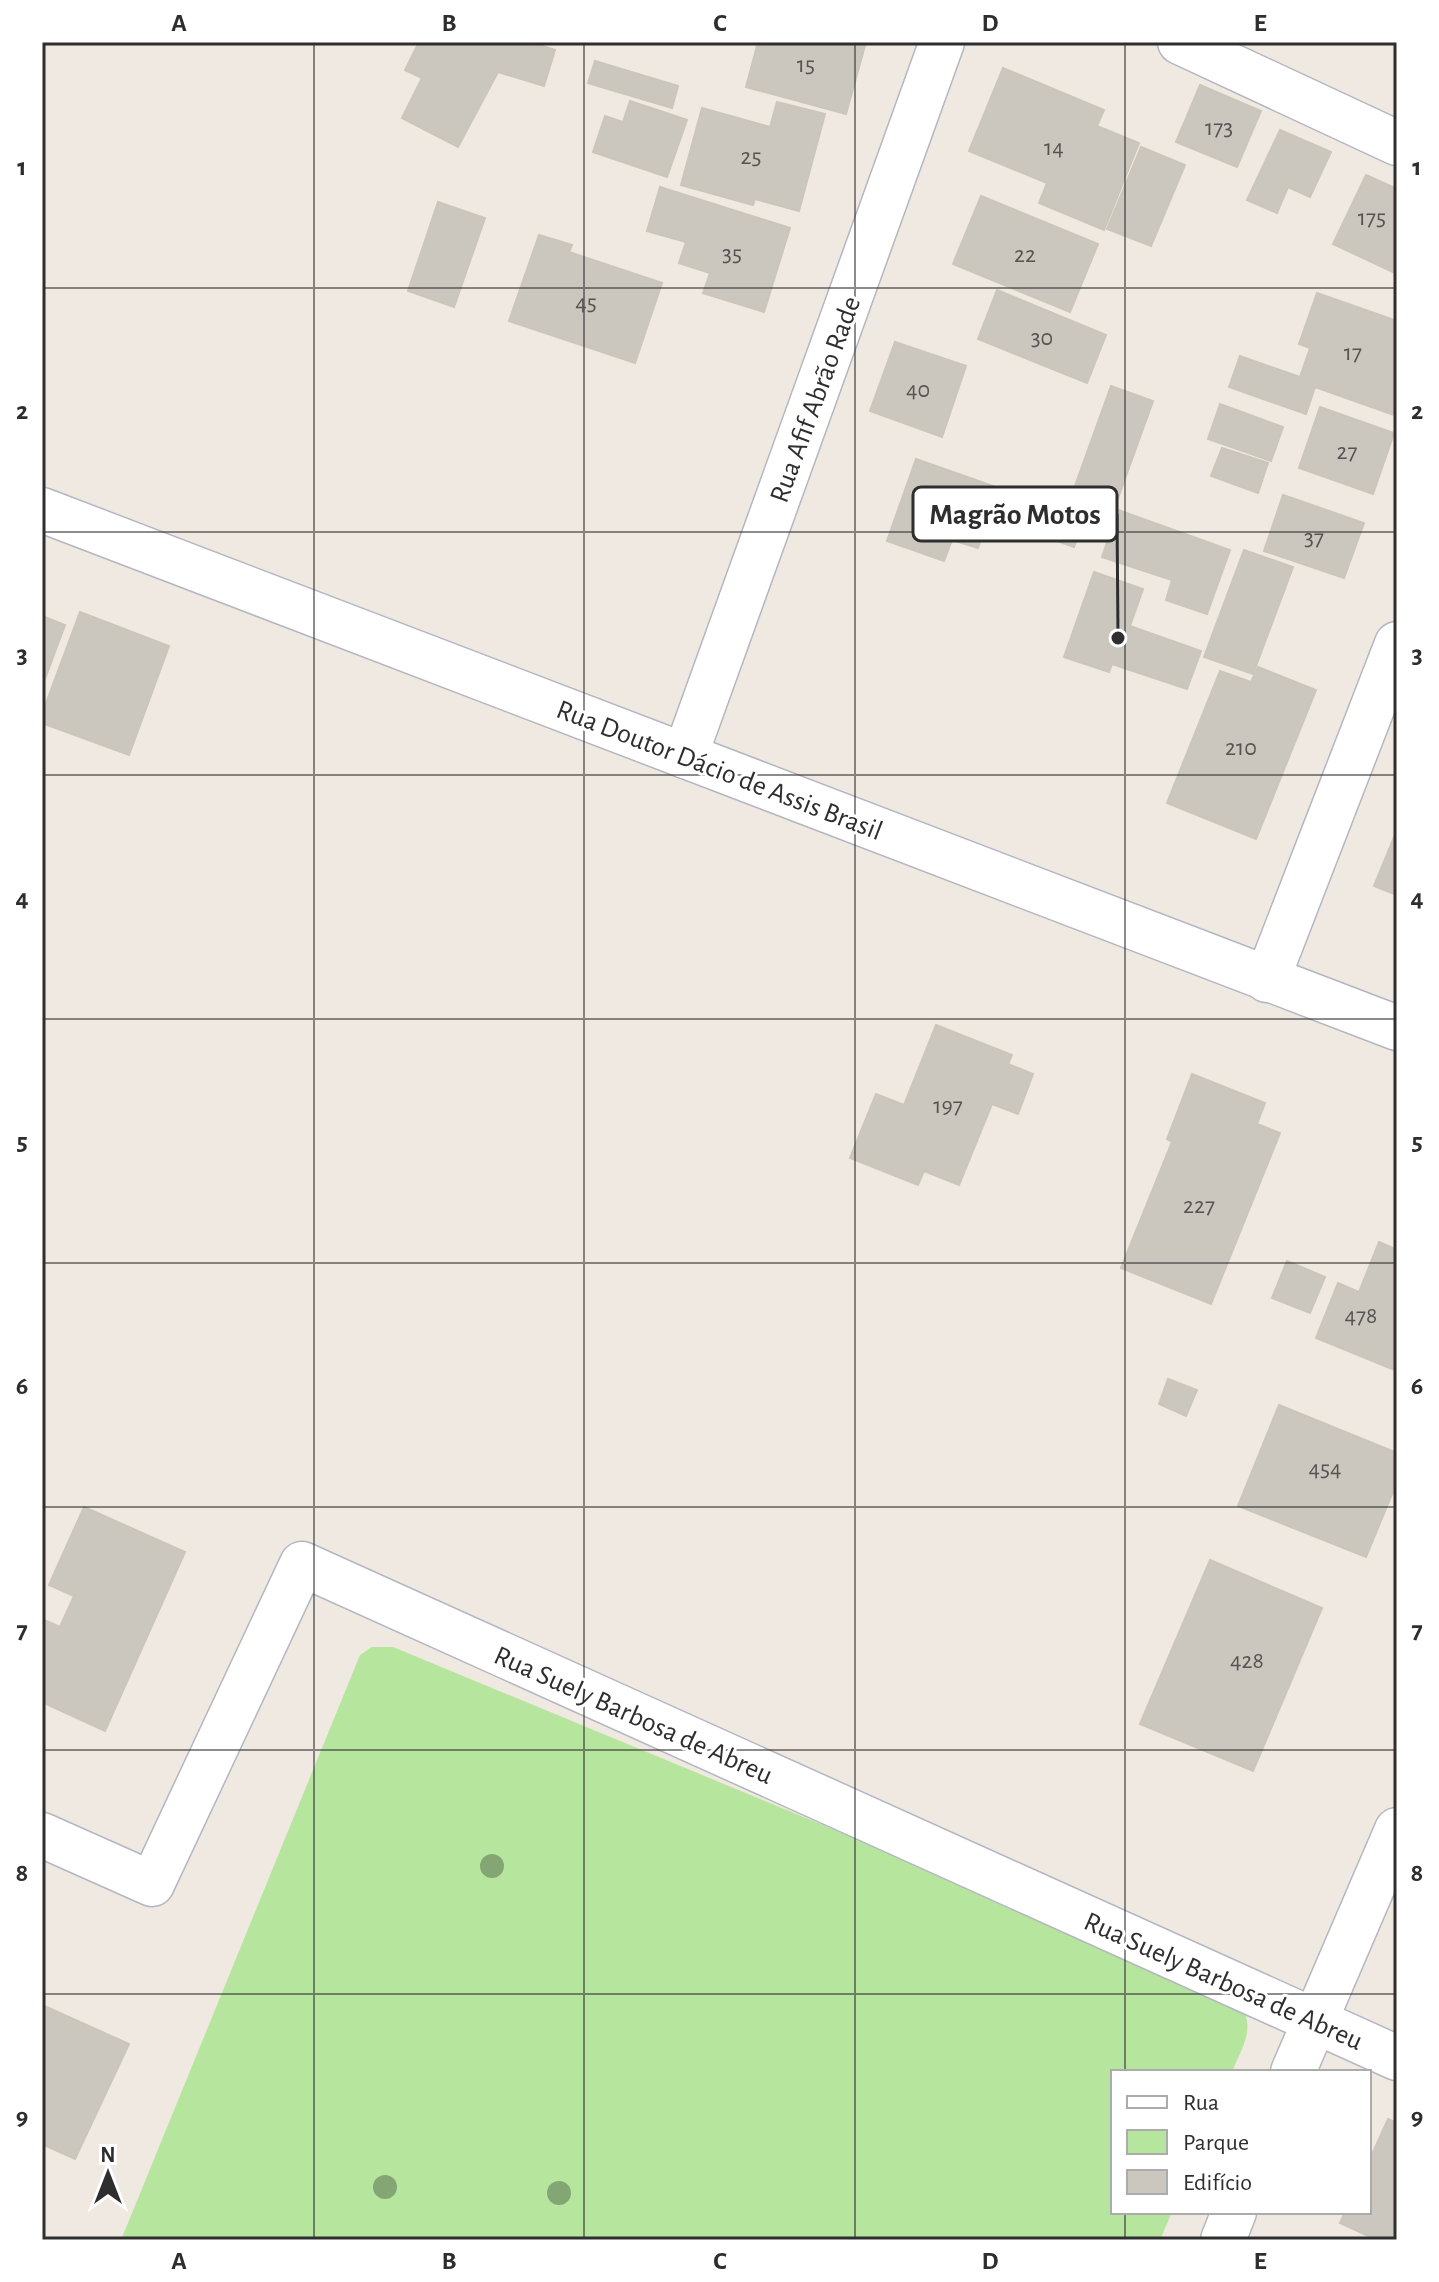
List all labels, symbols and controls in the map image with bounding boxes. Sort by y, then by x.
text: A [171,10,187,36]
text: B [441,10,457,36]
text: C [713,10,727,36]
text: D [981,10,999,36]
text: E [1253,10,1267,36]
house number: 15 [797,53,815,77]
house number: 173 [1205,116,1233,140]
house number: 14 [1044,136,1064,160]
house number: 25 [741,145,761,169]
text: 1 [17,154,27,180]
text: 1 [1412,154,1422,180]
house number: 175 [1358,206,1386,230]
house number: 35 [722,242,742,266]
house number: 22 [1014,243,1036,267]
house number: 45 [575,291,597,315]
street label: Rua Afif Abrão Rade [766,293,866,507]
house number: 30 [1031,326,1053,350]
house number: 17 [1344,341,1362,365]
house number: 40 [906,378,930,402]
text: 2 [16,398,28,424]
text: 2 [1411,398,1423,424]
house number: 27 [1337,440,1357,464]
callout: Magrão Motos [913,487,1117,541]
text: Magrão Motos [929,500,1101,530]
house number: 37 [1304,526,1324,550]
text: 3 [16,642,28,668]
text: 3 [1411,642,1423,668]
street label: Rua Doutor Dácio de Assis Brasil [552,696,886,846]
house number: 210 [1225,736,1257,760]
text: 4 [15,885,29,911]
text: 4 [1410,885,1424,911]
house number: 197 [933,1094,963,1118]
text: 5 [16,1129,28,1155]
text: 5 [1411,1129,1423,1155]
house number: 227 [1183,1194,1215,1218]
house number: 478 [1345,1304,1377,1328]
text: 6 [16,1373,28,1399]
text: 6 [1411,1373,1423,1399]
house number: 454 [1308,1457,1342,1481]
text: 7 [16,1617,28,1643]
text: 7 [1411,1617,1423,1643]
street label: Rua Suely Barbosa de Abreu [490,1642,777,1790]
house number: 428 [1230,1649,1264,1673]
text: 8 [16,1860,28,1886]
text: 8 [1411,1860,1423,1886]
street label: Rua Suely Barbosa de Abreu [1080,1908,1367,2056]
legend [1111,2070,1371,2214]
text: Rua [1183,2091,1219,2115]
text: 9 [16,2104,28,2130]
text: 9 [1411,2104,1423,2130]
text: Parque [1183,2131,1249,2155]
north arrow [68,2134,148,2214]
text: N [100,2144,116,2166]
text: Edifício [1183,2171,1252,2195]
text: A [171,2248,187,2274]
text: B [441,2248,457,2274]
text: C [713,2248,727,2274]
text: D [981,2248,999,2274]
text: E [1253,2248,1267,2274]

